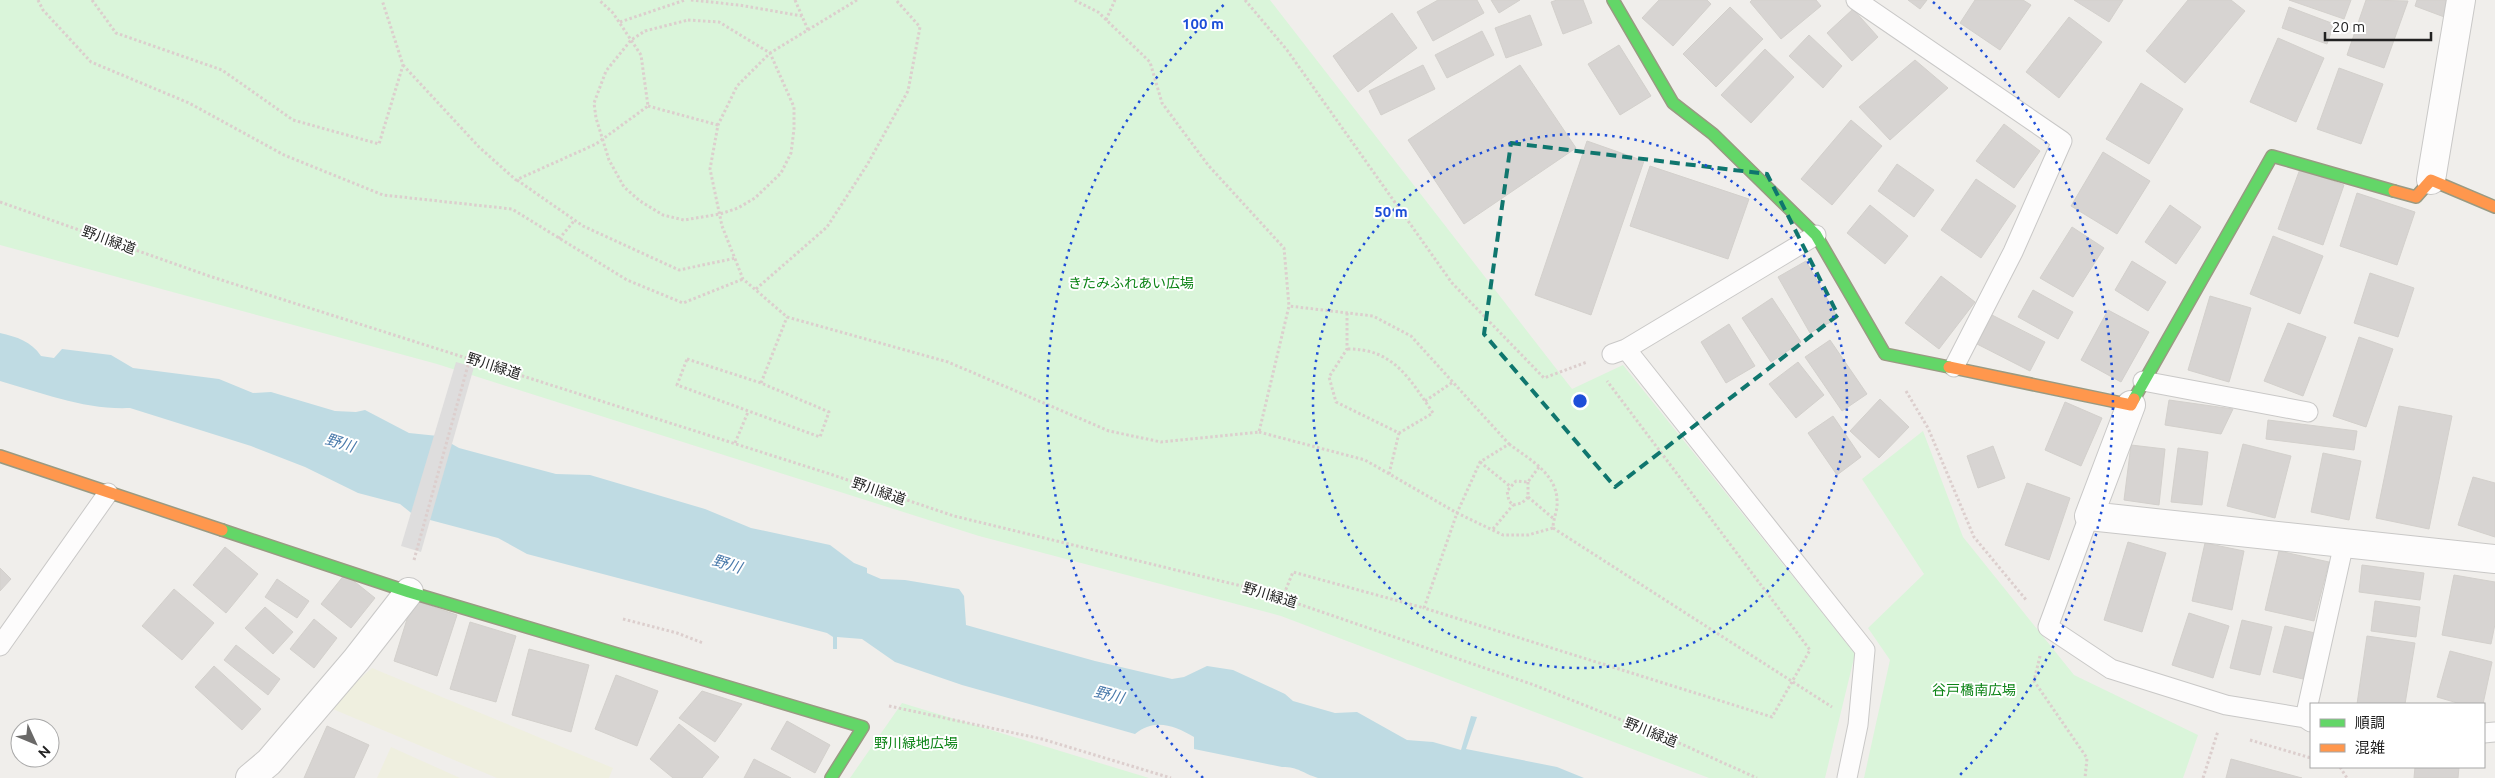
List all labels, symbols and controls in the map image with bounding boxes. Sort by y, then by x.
scale bar [2325,10,2431,42]
text: 100 m [1182,15,1224,32]
text: 20 m [2332,18,2365,35]
text: 50 m [1374,203,1408,220]
street label: 野川緑道 [80,223,138,257]
park label: きたみふれあい広場 [1068,275,1194,291]
street label: 野川緑道 [465,350,523,382]
centre of rings [1571,392,1589,410]
water label: 野川 [323,430,359,456]
street label: 野川緑道 [850,474,908,508]
water label: 野川 [710,551,746,577]
street label: 野川緑道 [1241,579,1299,611]
park label: 谷戸橋南広場 [1932,682,2016,698]
water label: 野川 [1093,683,1128,707]
legend [2310,703,2485,768]
street label: 野川緑道 [1622,714,1680,750]
text: 順調 [2355,714,2385,731]
north arrow [10,718,60,768]
park label: 野川緑地広場 [874,735,958,751]
text: 混雑 [2355,739,2385,756]
text: N [35,743,54,761]

